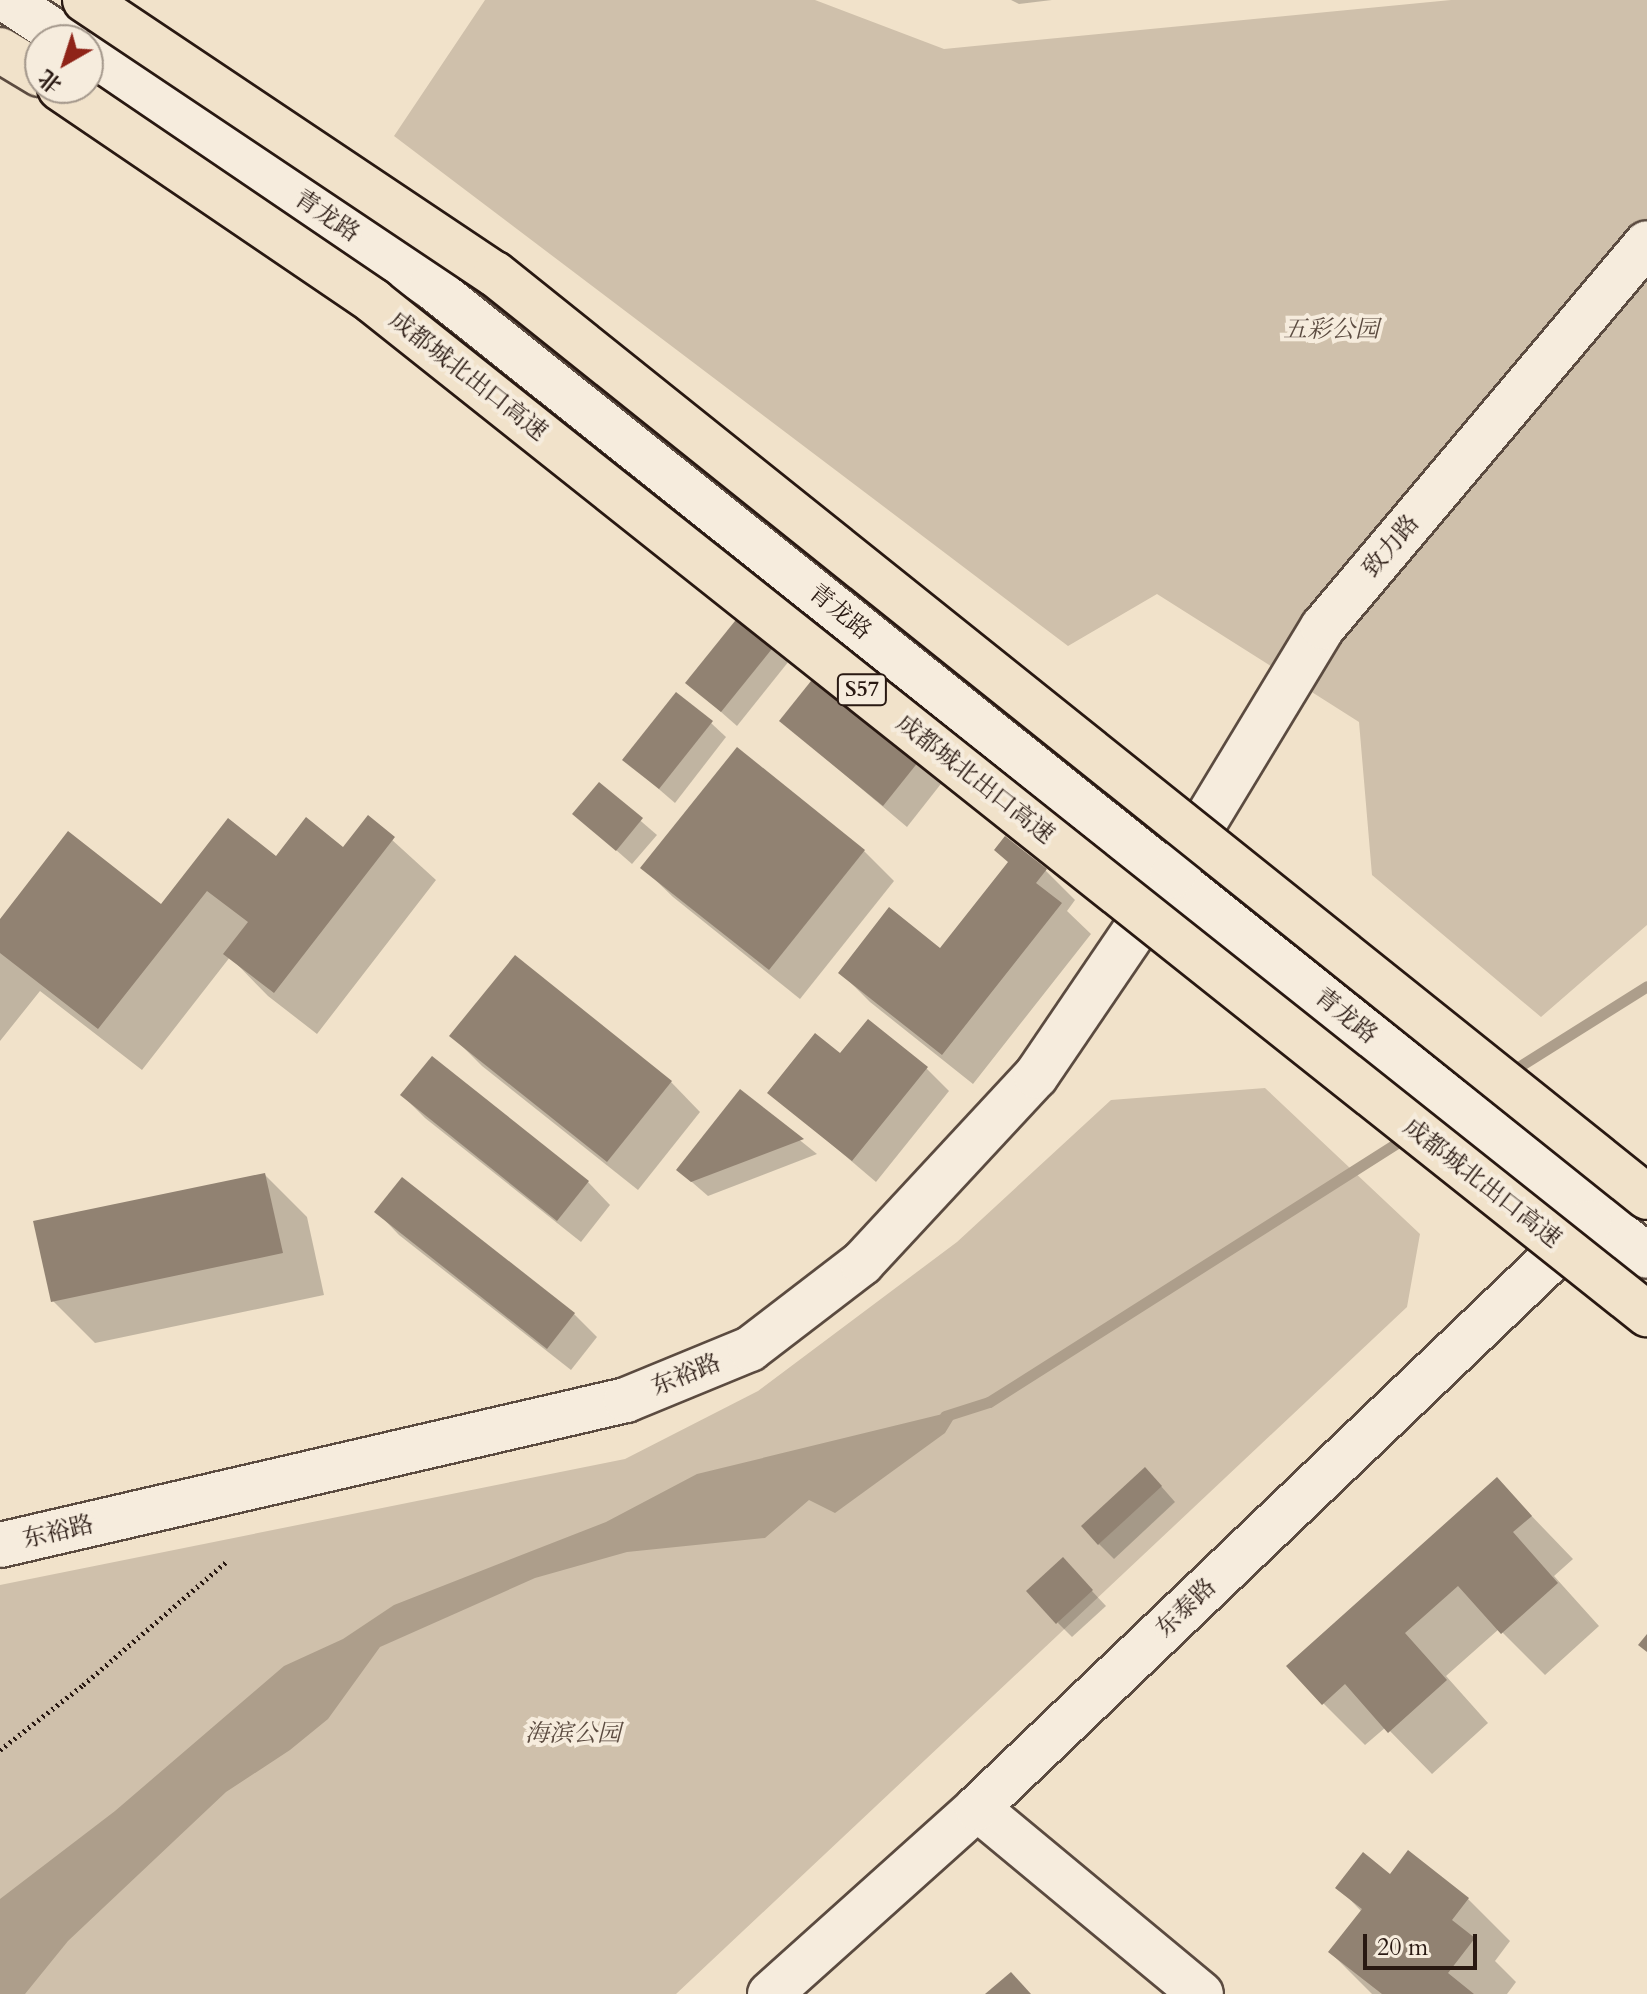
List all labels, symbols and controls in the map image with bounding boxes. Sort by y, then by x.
north arrow [24,24,104,104]
text: 北 [32,63,68,100]
street label: 青龙路 [289,184,365,248]
street label: 成都城北出口高速 [383,306,553,446]
park label: 五彩公园 [1283,316,1379,344]
street label: 致力路 [1357,509,1425,583]
street label: 青龙路 [803,578,877,646]
road number: S57 [836,672,888,708]
street label: 成都城北出口高速 [890,709,1060,849]
street label: 青龙路 [1309,982,1383,1050]
street label: 成都城北出口高速 [1397,1113,1567,1253]
street label: 东裕路 [647,1348,725,1402]
street label: 东裕路 [20,1510,96,1554]
street label: 东泰路 [1150,1573,1222,1643]
park label: 海滨公园 [525,1720,621,1748]
scale bar [1367,1918,1481,1968]
text: 20 m [1377,1931,1428,1964]

